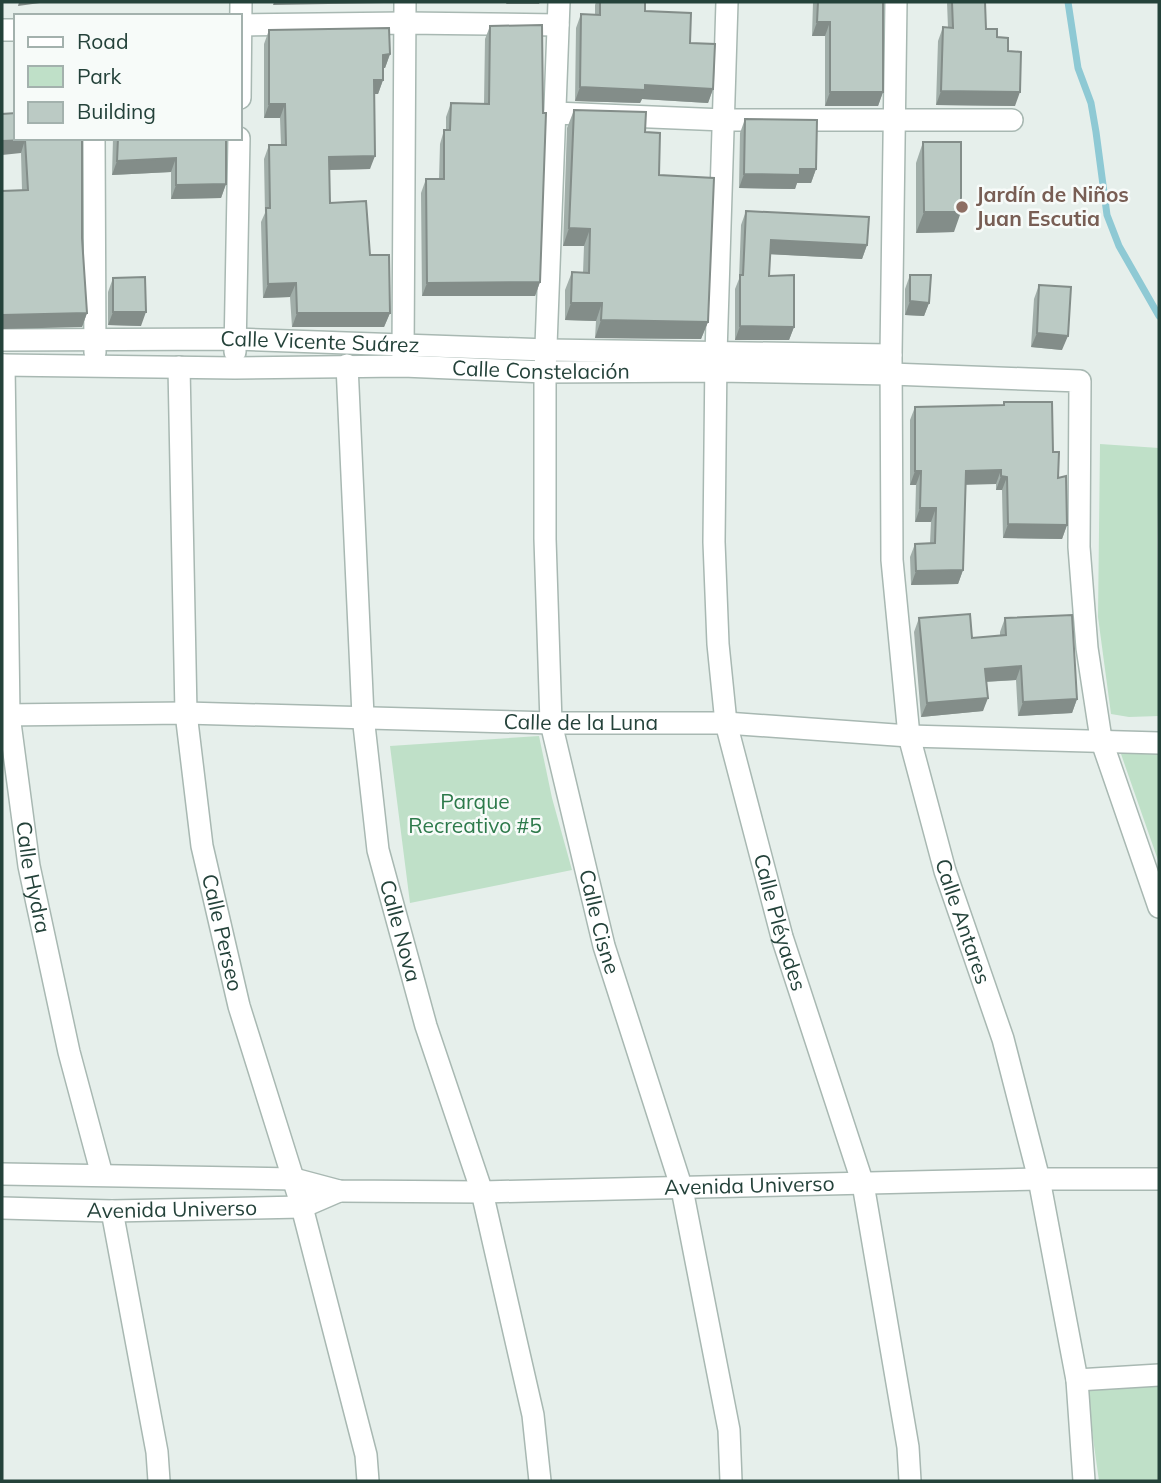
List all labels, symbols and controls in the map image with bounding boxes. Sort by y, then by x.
legend [14,14,242,140]
text: Road [77,28,128,54]
text: Park [77,63,121,89]
text: Building [77,98,156,124]
place label: Jardín de Niños Juan Escutia [976,181,1129,231]
marker: Jardín de Niños Juan Escutia [954,199,970,215]
street label: Calle Vicente Suárez [220,325,420,357]
street label: Calle Constelación [451,354,630,384]
street label: Calle de la Luna [503,708,658,735]
park label: Parque Recreativo #5 [408,788,542,838]
street label: Calle Hydra [11,819,57,935]
street label: Calle Pléyades [749,851,813,994]
street label: Calle Antares [930,856,997,987]
street label: Calle Cisne [574,867,626,977]
street label: Calle Perseo [197,871,249,994]
street label: Calle Nova [375,877,427,984]
street label: Avenida Universo [664,1170,835,1200]
street label: Avenida Universo [86,1194,257,1223]

